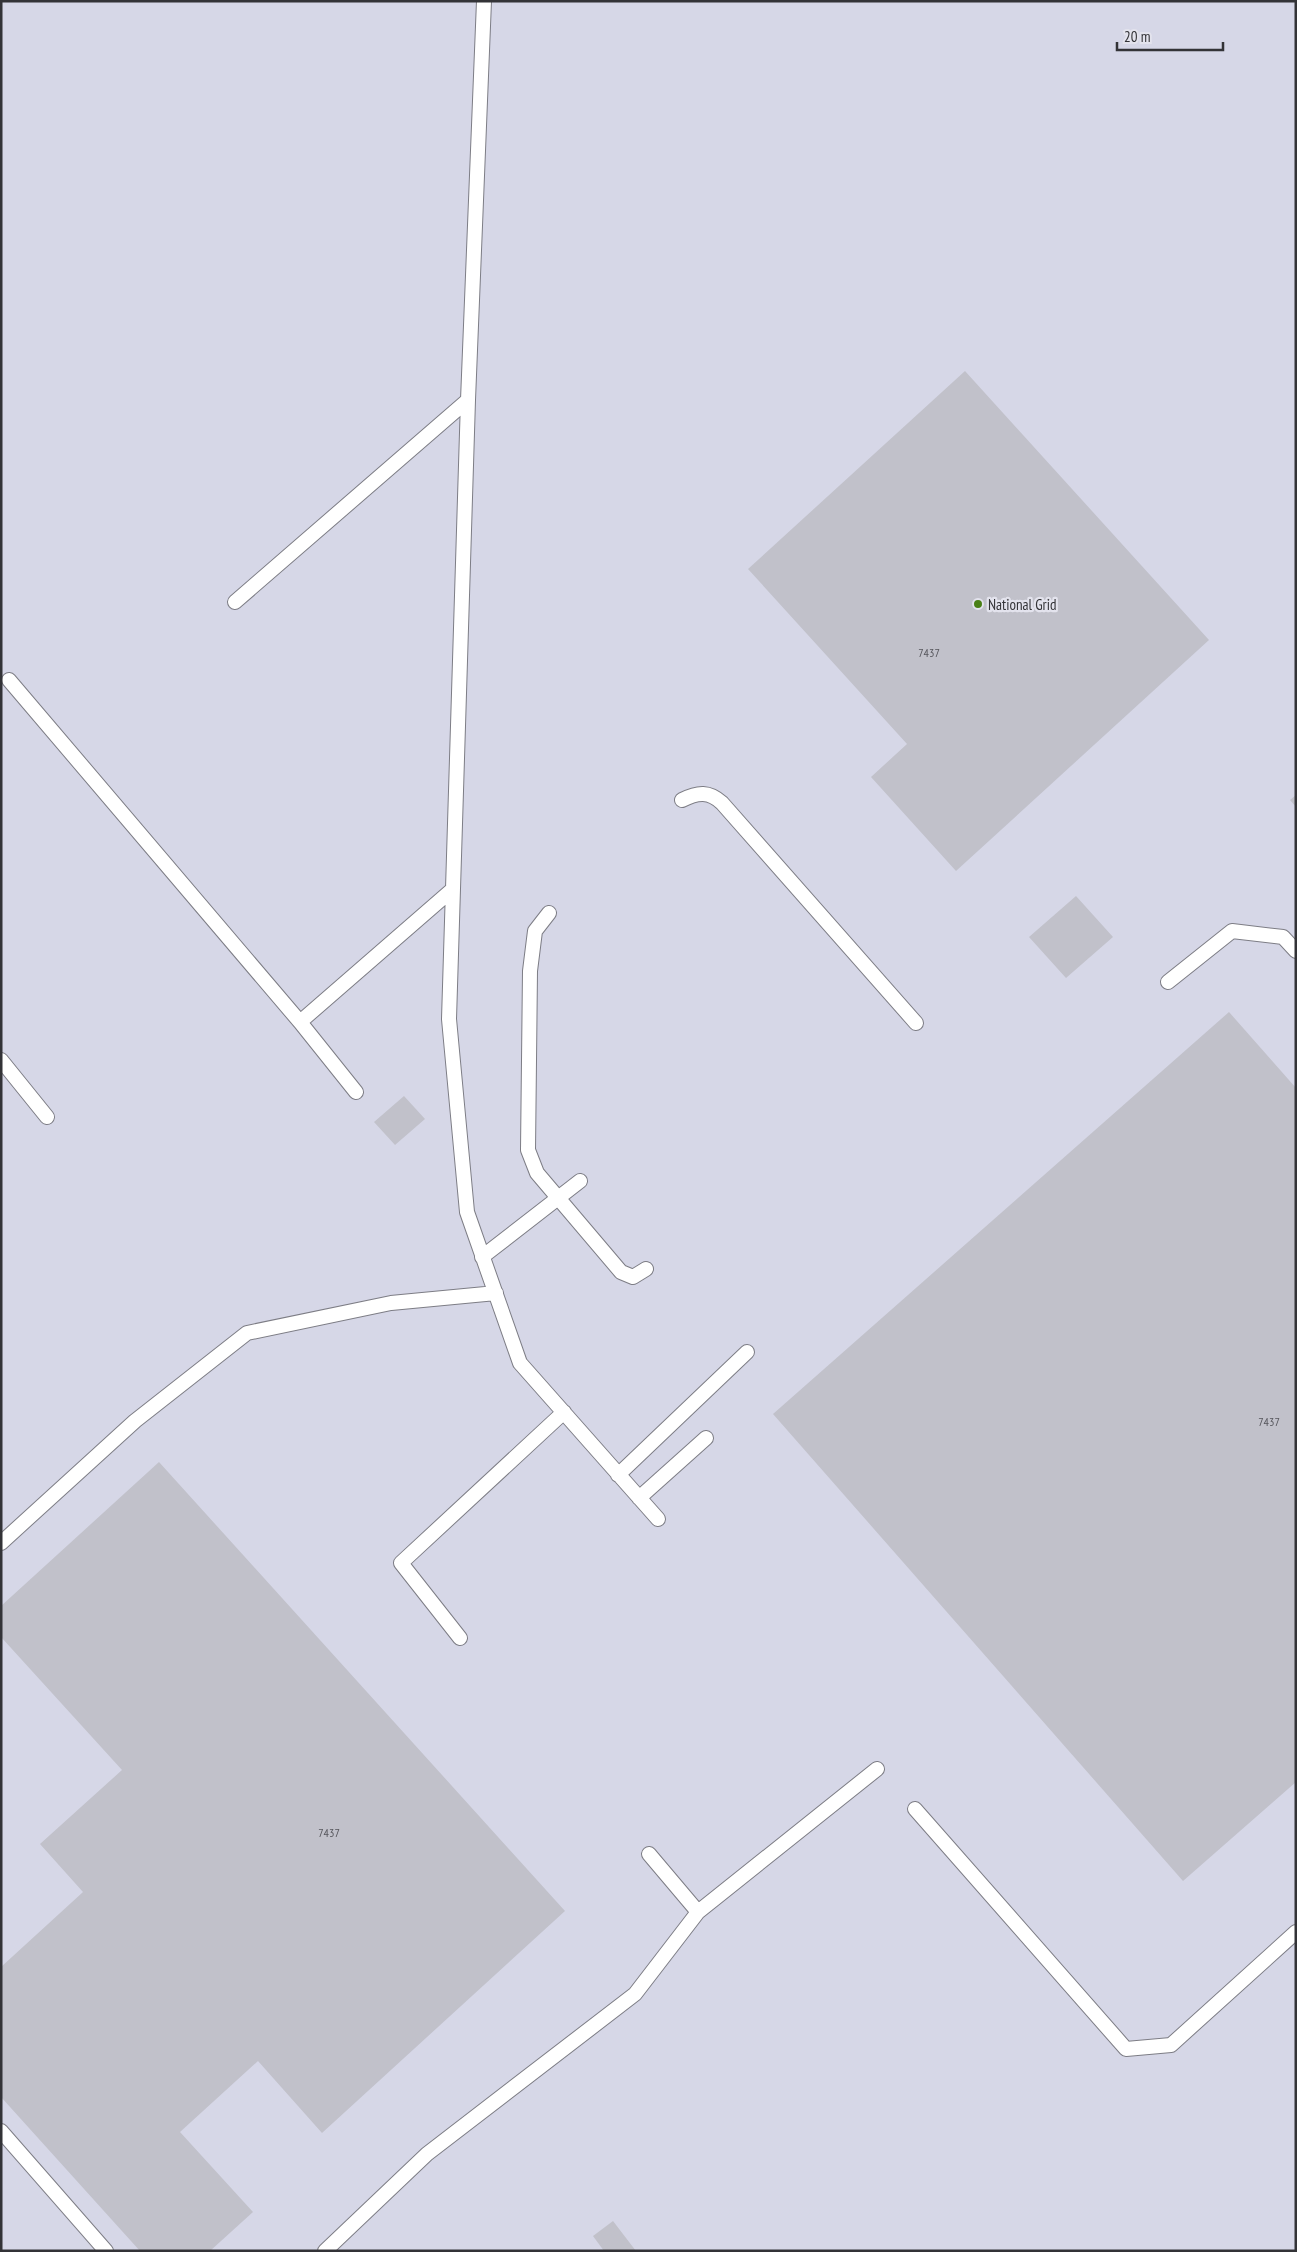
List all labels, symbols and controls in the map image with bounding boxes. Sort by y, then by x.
scale bar [1117,20,1223,52]
text: 20 m [1124,27,1150,46]
place label: National Grid [988,595,1056,614]
marker: National Grid [972,598,984,610]
house number: 7437 [918,645,940,660]
house number: 7437 [1258,1414,1280,1429]
house number: 7437 [318,1825,340,1840]

